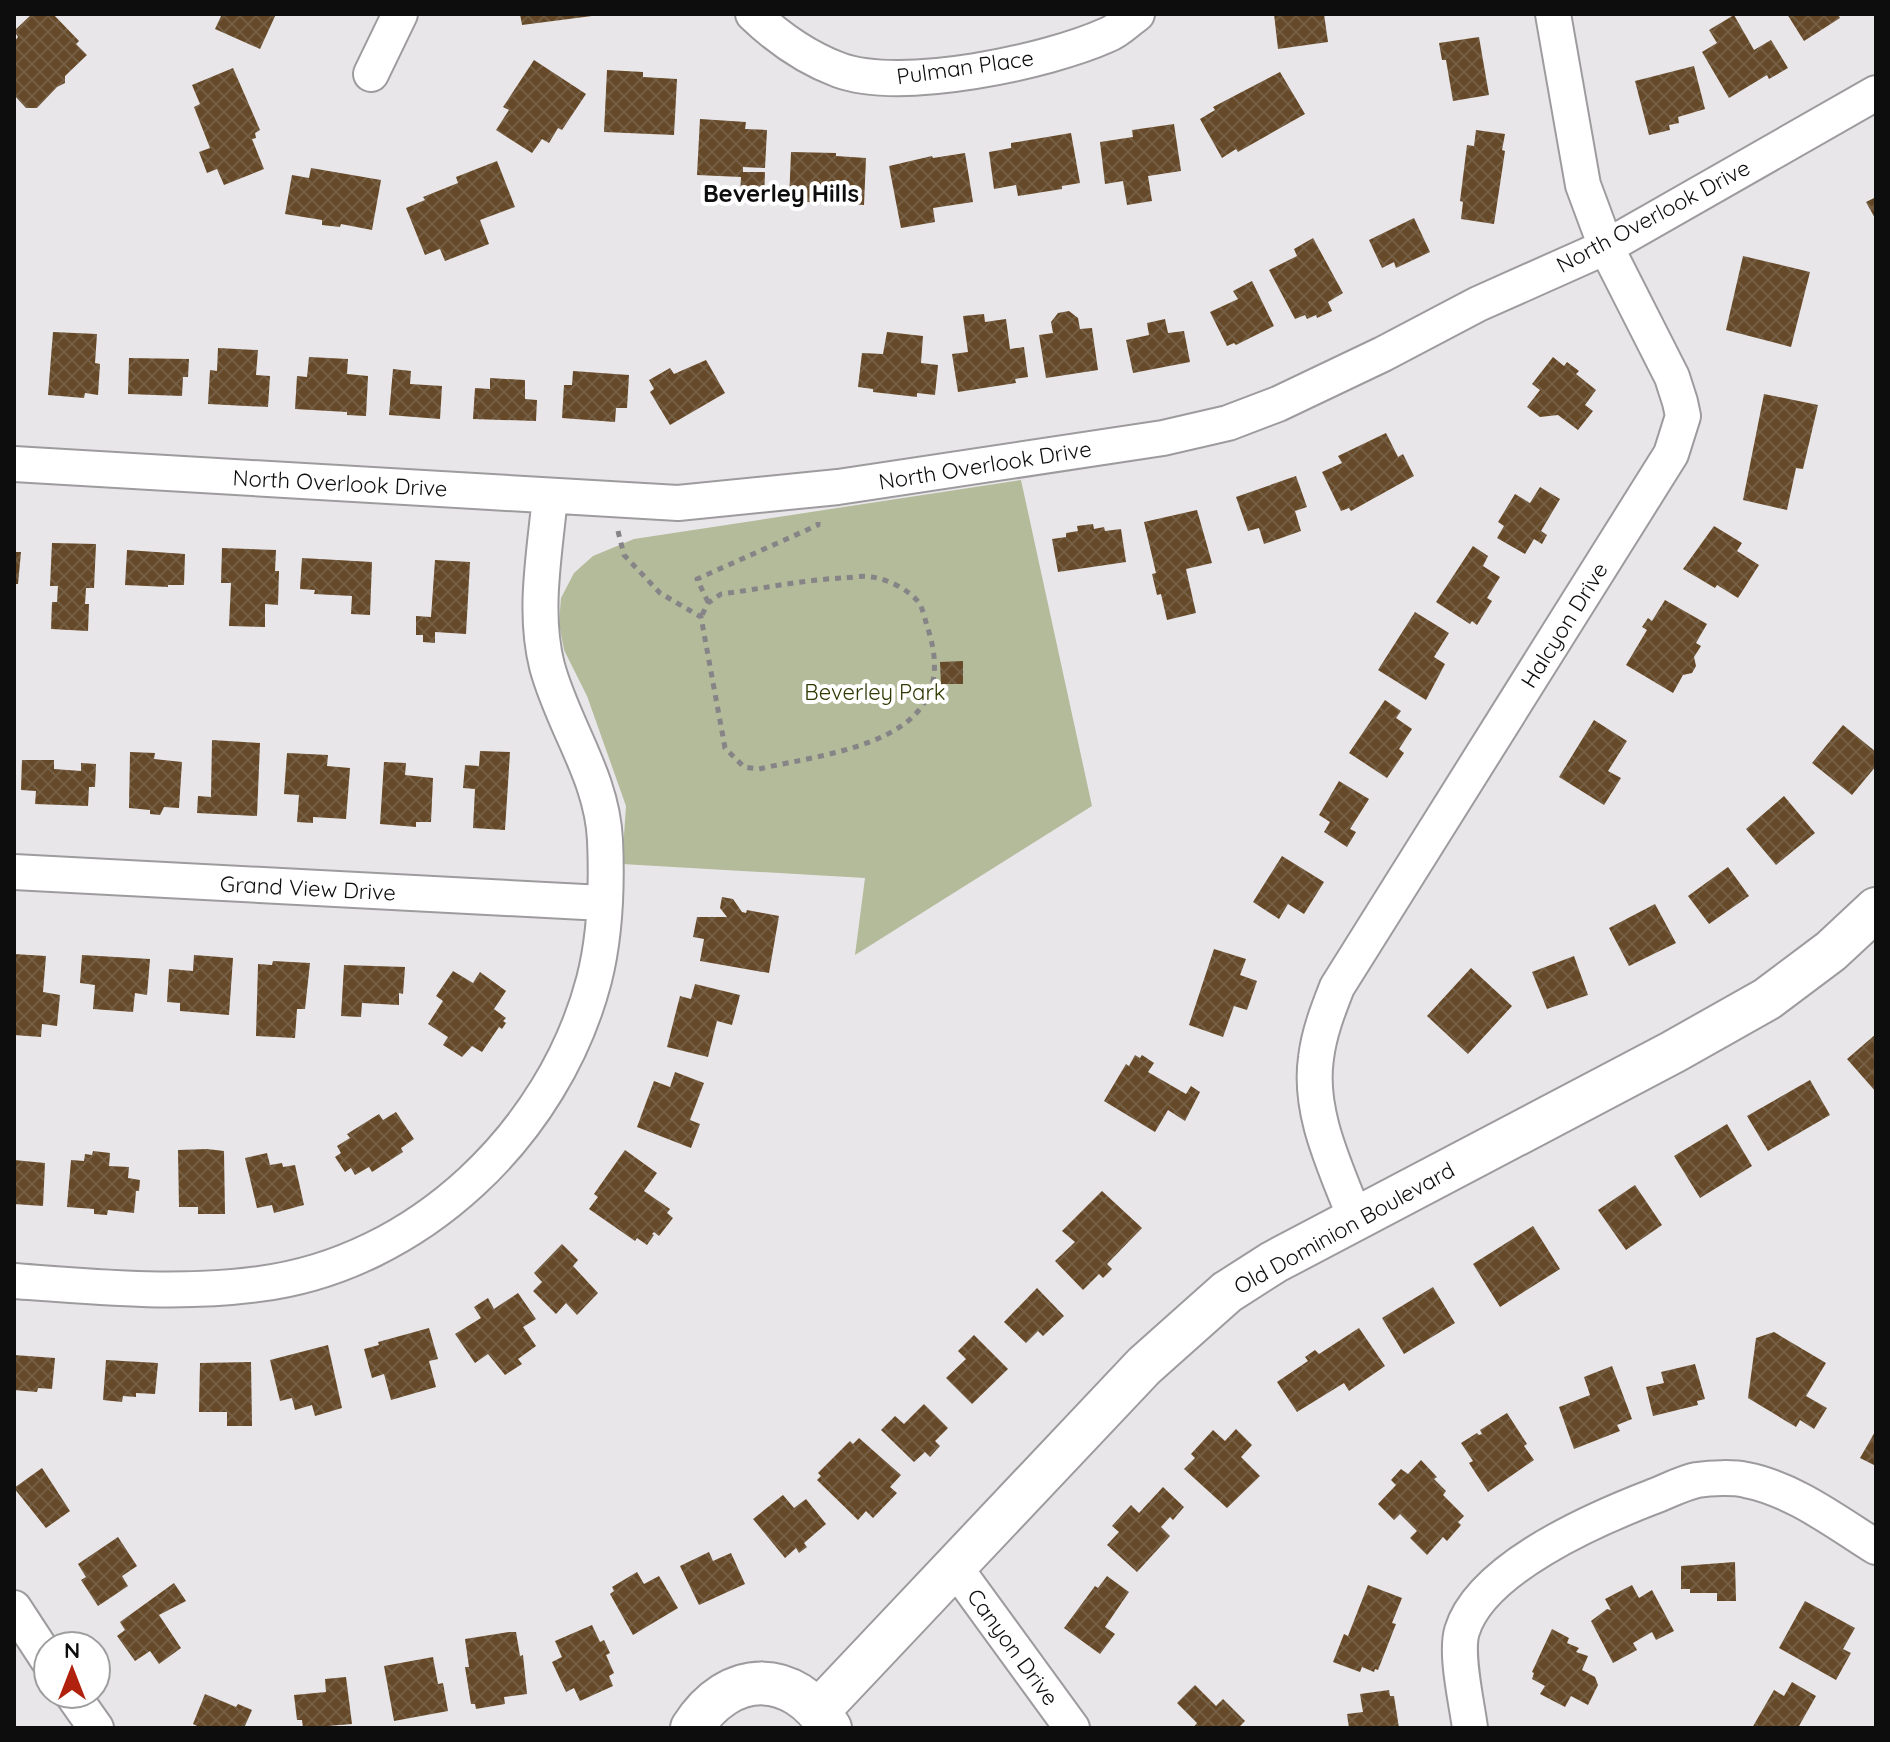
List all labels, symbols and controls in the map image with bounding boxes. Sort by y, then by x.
street label: Pulman Place [895,44,1035,90]
street label: North Overlook Drive [1551,153,1755,279]
district label: Beverley Hills [703,178,859,208]
street label: North Overlook Drive [877,434,1093,496]
street label: North Overlook Drive [232,463,448,503]
street label: Halcyon Drive [1514,557,1614,693]
park label: Beverley Park [804,678,946,706]
street label: Grand View Drive [219,869,397,907]
street label: Old Dominion Boulevard [1229,1156,1459,1300]
street label: Canyon Drive [961,1583,1065,1711]
north arrow [32,1630,112,1710]
text: N [64,1636,80,1664]

